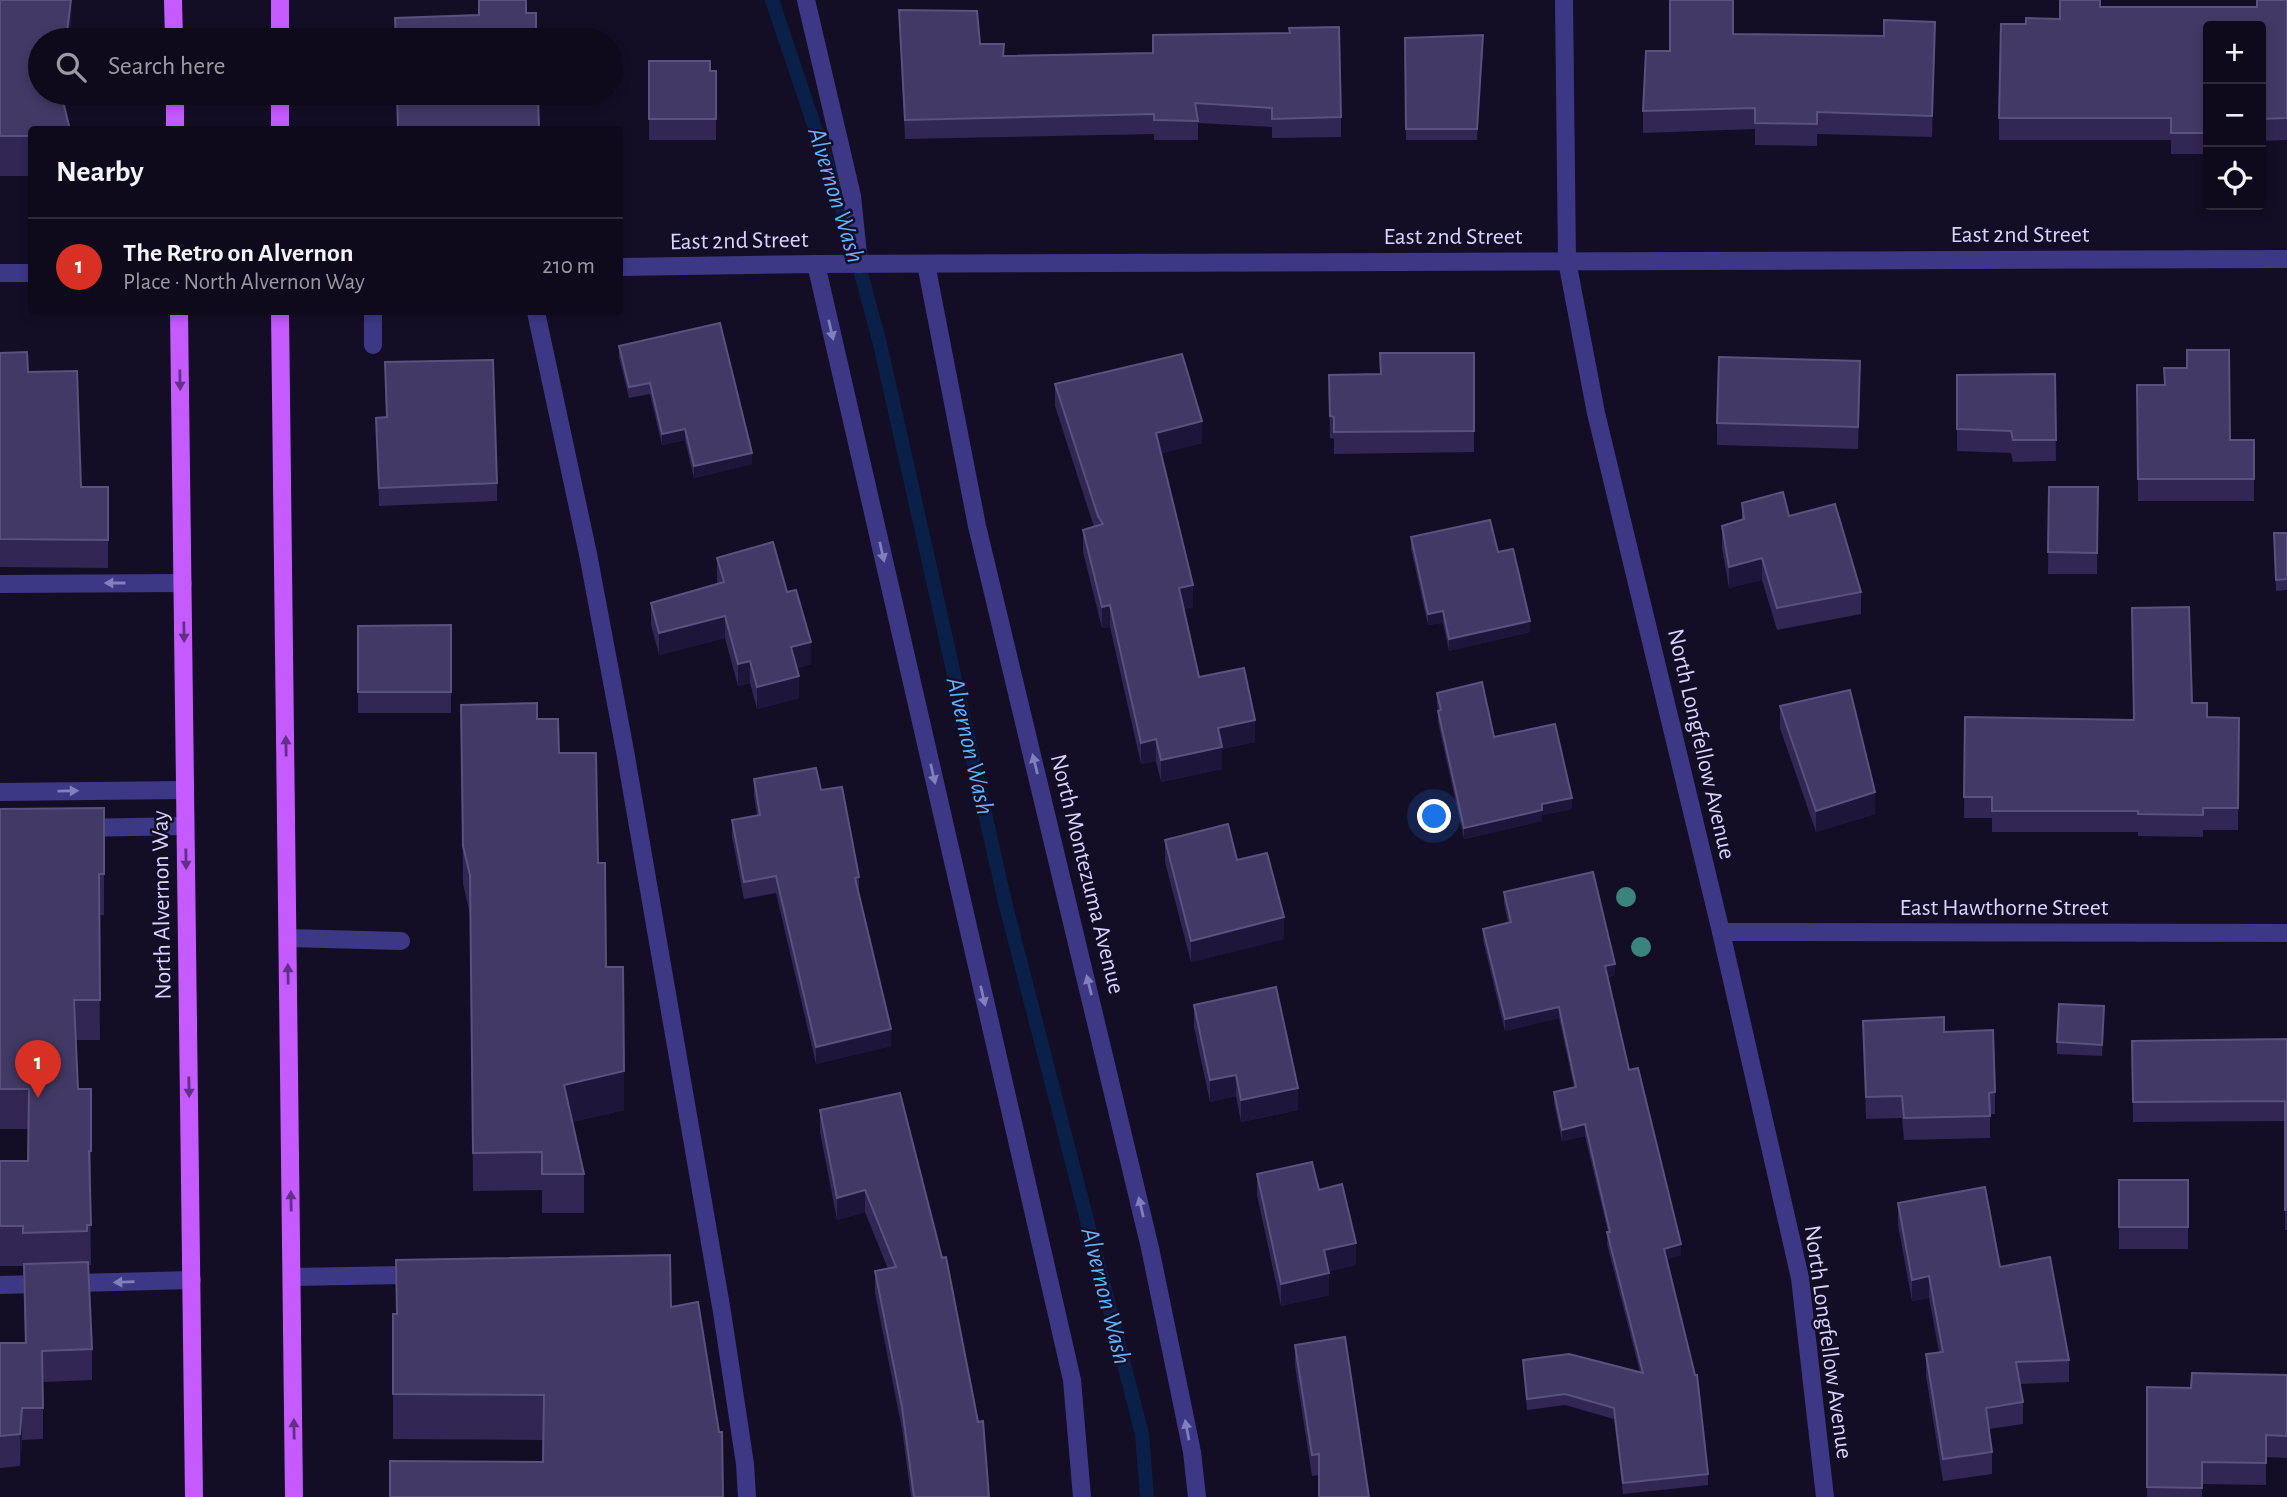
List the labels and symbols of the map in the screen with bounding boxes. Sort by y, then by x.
water label: Alvernon Wash [803,123,869,266]
street label: East 2nd Street [1951,223,2090,247]
street label: East 2nd Street [1384,225,1523,249]
street label: East 2nd Street [669,228,809,254]
one-way arrow [826,320,837,342]
one-way arrow [174,369,186,391]
one-way arrow [877,541,888,563]
one-way arrow [103,577,125,589]
one-way arrow [178,621,189,643]
street label: North Longfellow Avenue [1663,626,1739,862]
water label: Alvernon Wash [941,674,998,817]
one-way arrow [280,735,292,757]
street label: North Montezuma Avenue [1046,752,1128,996]
one-way arrow [1029,753,1040,775]
one-way arrow [927,763,938,785]
one-way arrow [57,785,79,797]
your location [1417,799,1451,833]
street label: North Alvernon Way [148,810,176,1000]
one-way arrow [180,848,192,870]
street label: East Hawthorne Street [1900,896,2109,920]
one-way arrow [282,963,294,985]
one-way arrow [1083,974,1094,996]
one-way arrow [978,985,989,1007]
pin: 1 [15,1040,61,1098]
one-way arrow [183,1076,195,1098]
one-way arrow [285,1190,297,1212]
one-way arrow [1135,1196,1146,1218]
water label: Alvernon Wash [1076,1224,1136,1367]
street label: North Longfellow Avenue [1800,1224,1856,1460]
one-way arrow [112,1276,134,1287]
one-way arrow [288,1418,299,1440]
one-way arrow [1181,1419,1192,1441]

